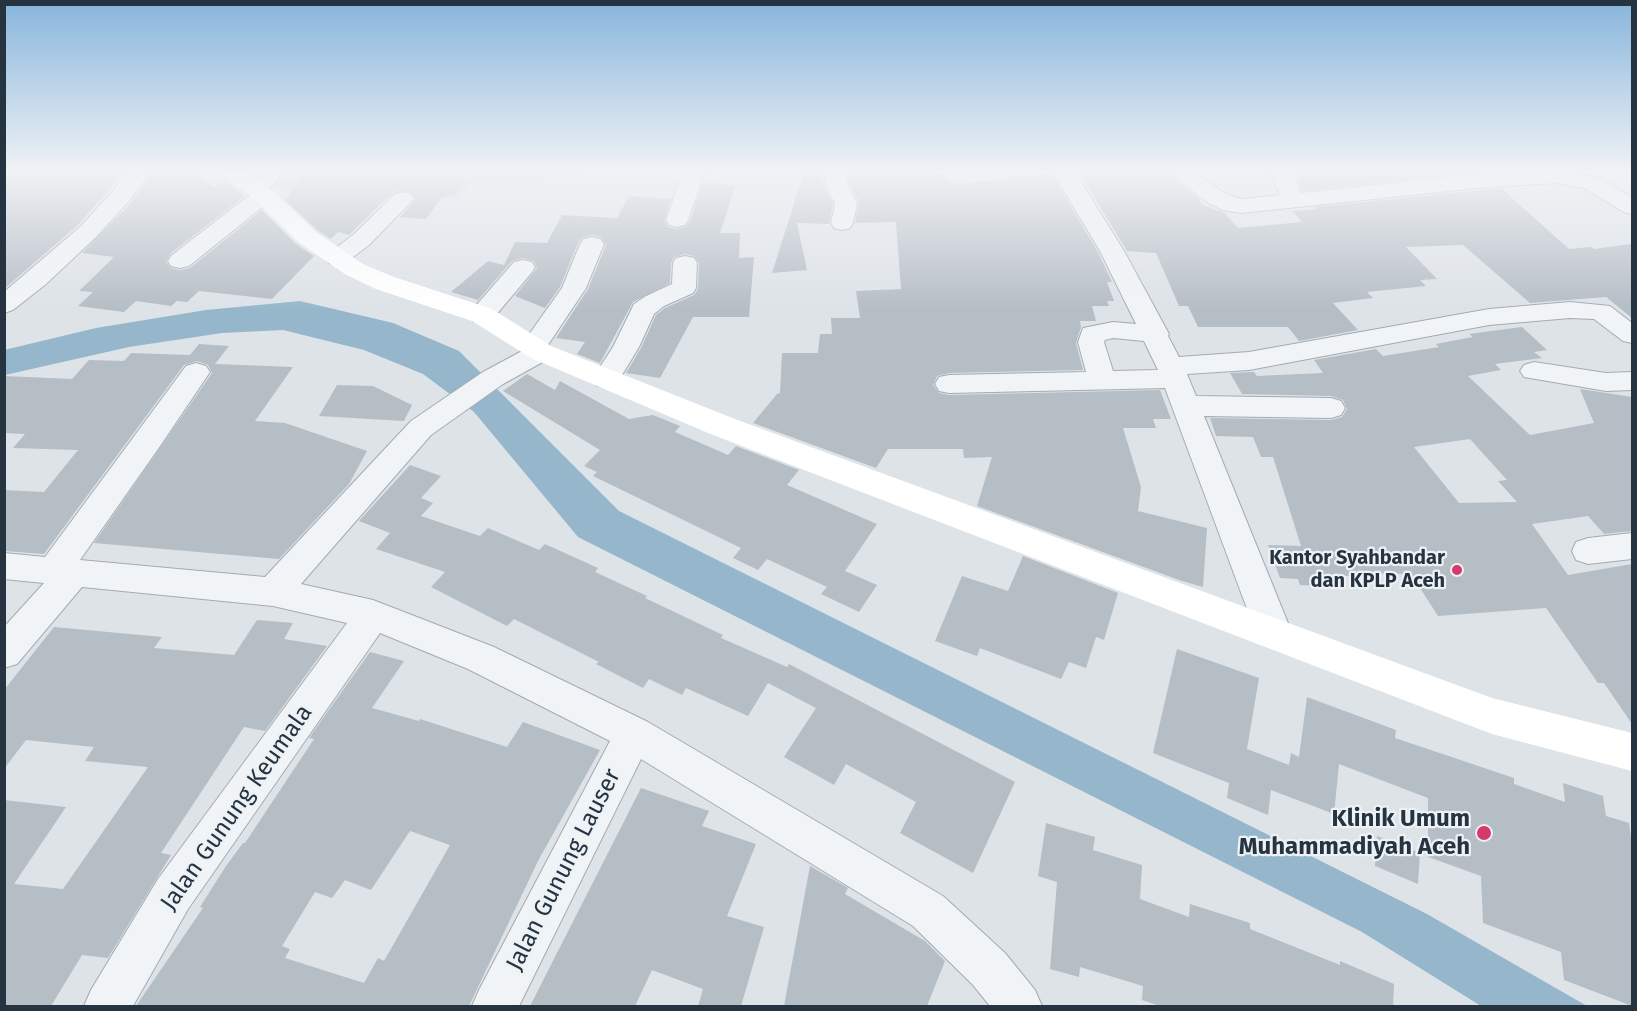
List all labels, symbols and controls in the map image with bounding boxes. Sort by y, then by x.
place label: Kantor Syahbandar dan KPLP Aceh [1269,546,1445,593]
marker: Kantor Syahbandar dan KPLP Aceh [1450,563,1464,577]
street label: Jalan Gunung Keumala [155,699,319,917]
street label: Jalan Gunung Lauser [501,764,627,976]
place label: Klinik Umum Muhammadiyah Aceh [1239,805,1470,861]
marker: Klinik Umum Muhammadiyah Aceh [1475,824,1493,842]

